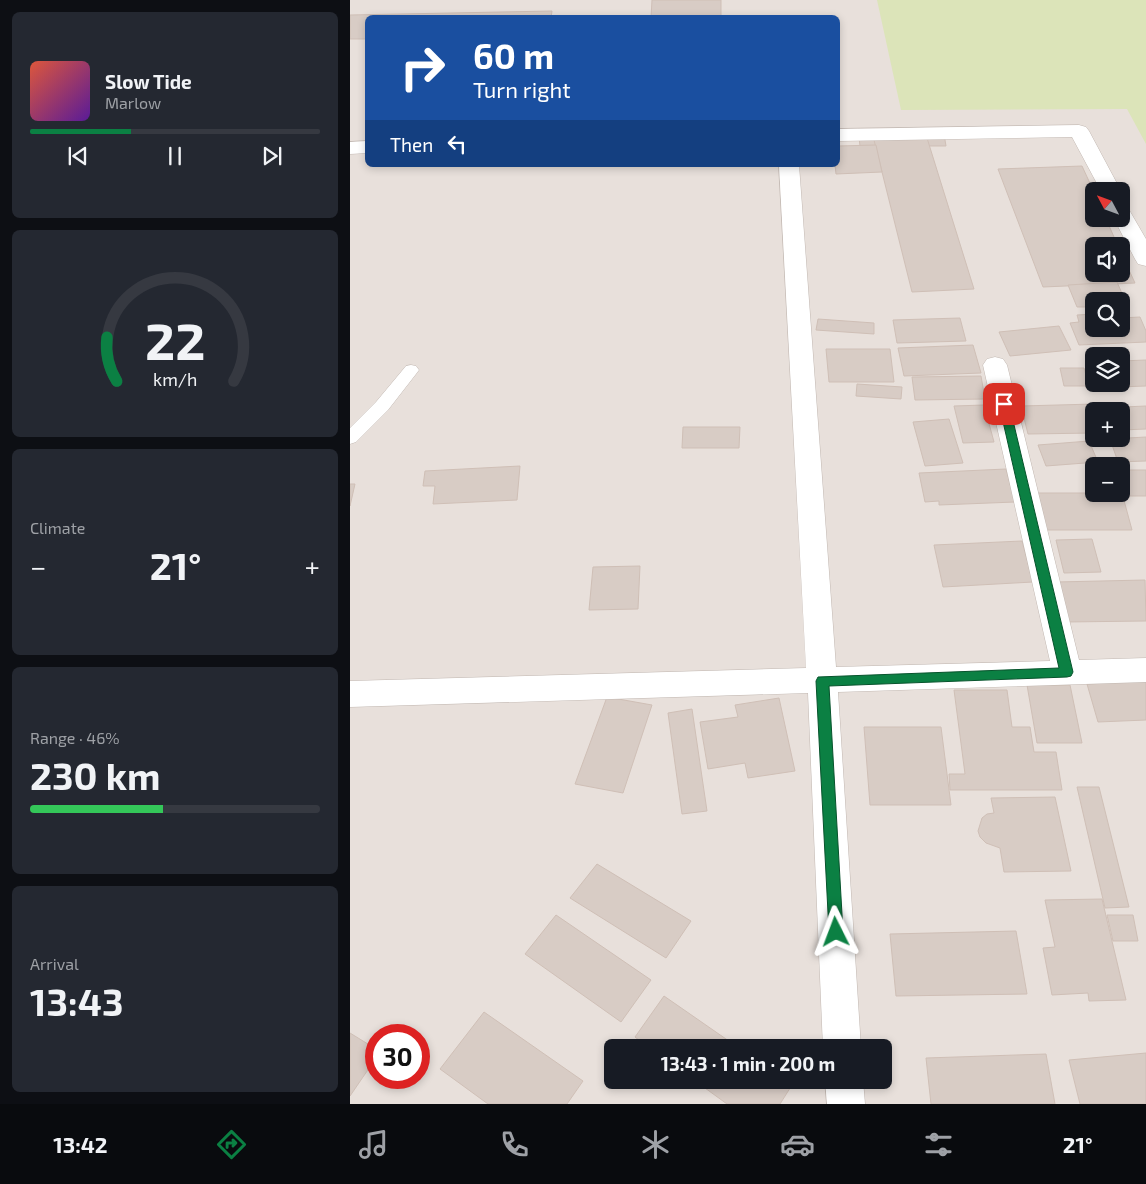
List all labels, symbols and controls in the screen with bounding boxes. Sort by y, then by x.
text: 60 m [473,34,554,76]
icon: right [390,35,455,100]
text: Slow Tide [105,70,192,93]
text: Turn right [473,76,571,102]
text: Marlow [105,93,161,112]
icon: left [443,130,471,158]
text: Then [390,133,433,156]
icon: previous [64,142,92,170]
icon: pause [161,142,189,170]
icon: next [258,142,286,170]
north arrow [1085,182,1130,228]
map controls [1085,182,1130,502]
button: sound [1085,237,1130,282]
button: search [1085,292,1130,337]
text: 22 [145,308,205,370]
button: layers [1085,347,1130,392]
text: km/h [153,368,197,390]
pin [983,383,1025,425]
icon: arrive [990,390,1018,418]
button: + [1085,402,1130,447]
button: − [1085,457,1130,502]
text: Climate [30,518,85,537]
text: 21° [150,542,201,588]
text: − [30,549,46,583]
text: + [305,549,320,583]
text: Range · 46% [30,728,120,747]
text: 230 km [30,752,161,798]
position arrow [809,905,861,957]
text: Arrival [30,954,79,973]
text: 13:43 [30,978,123,1024]
speed limit sign: 30 [365,1024,430,1089]
text: 13:43 · 1 min · 200 m [661,1052,835,1075]
icon: directions [214,1127,249,1162]
icon: music [356,1127,391,1162]
icon: phone [497,1127,532,1162]
icon: climate [638,1127,673,1162]
icon: car [780,1127,815,1162]
icon: filters [921,1127,956,1162]
text: 13:42 [53,1131,108,1157]
text: 21° [1063,1131,1093,1157]

